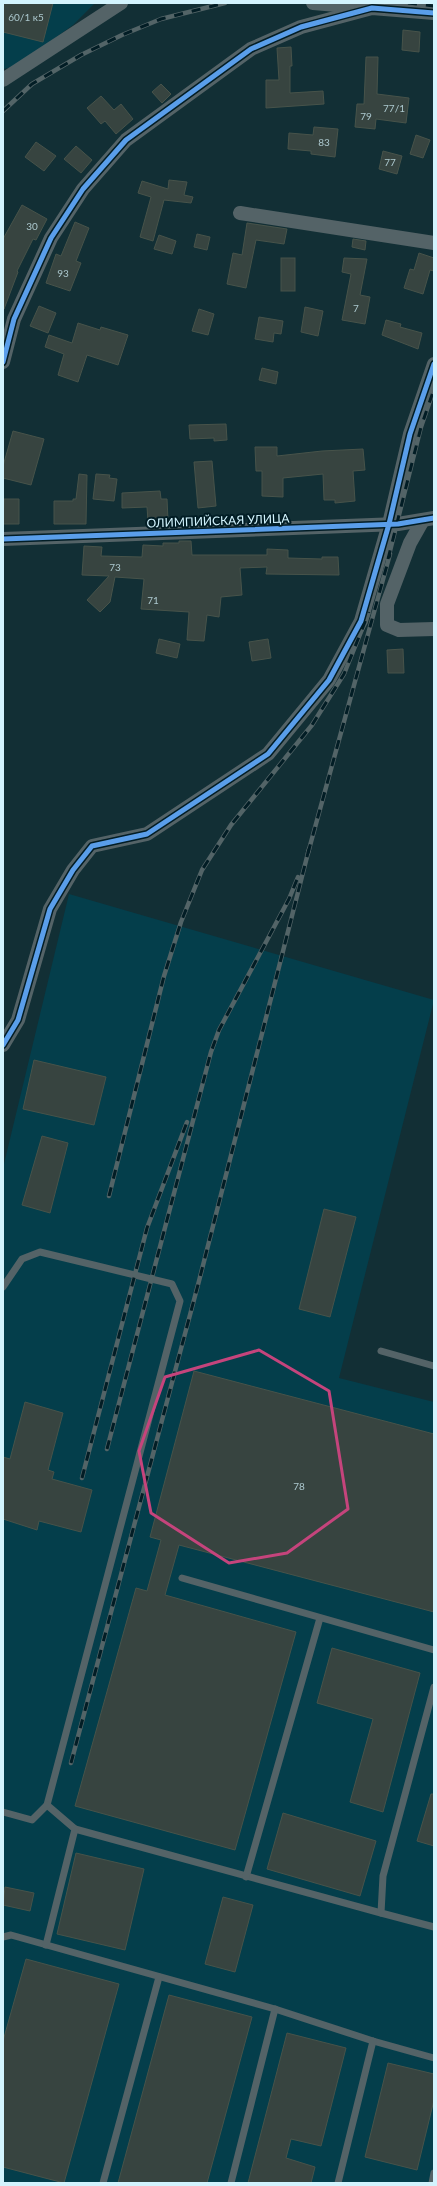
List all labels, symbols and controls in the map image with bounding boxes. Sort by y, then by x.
house number: 60/1 к5 [8,11,44,23]
house number: 77/1 [383,102,405,114]
house number: 79 [360,110,372,122]
house number: 83 [318,136,330,148]
house number: 77 [384,156,396,168]
house number: 30 [26,220,38,232]
house number: 93 [57,267,69,279]
house number: 7 [353,302,359,314]
street label: ОЛИМПИЙСКАЯ УЛИЦА [146,510,291,530]
house number: 73 [109,561,121,573]
house number: 71 [147,594,159,606]
house number: 78 [293,1480,305,1492]

